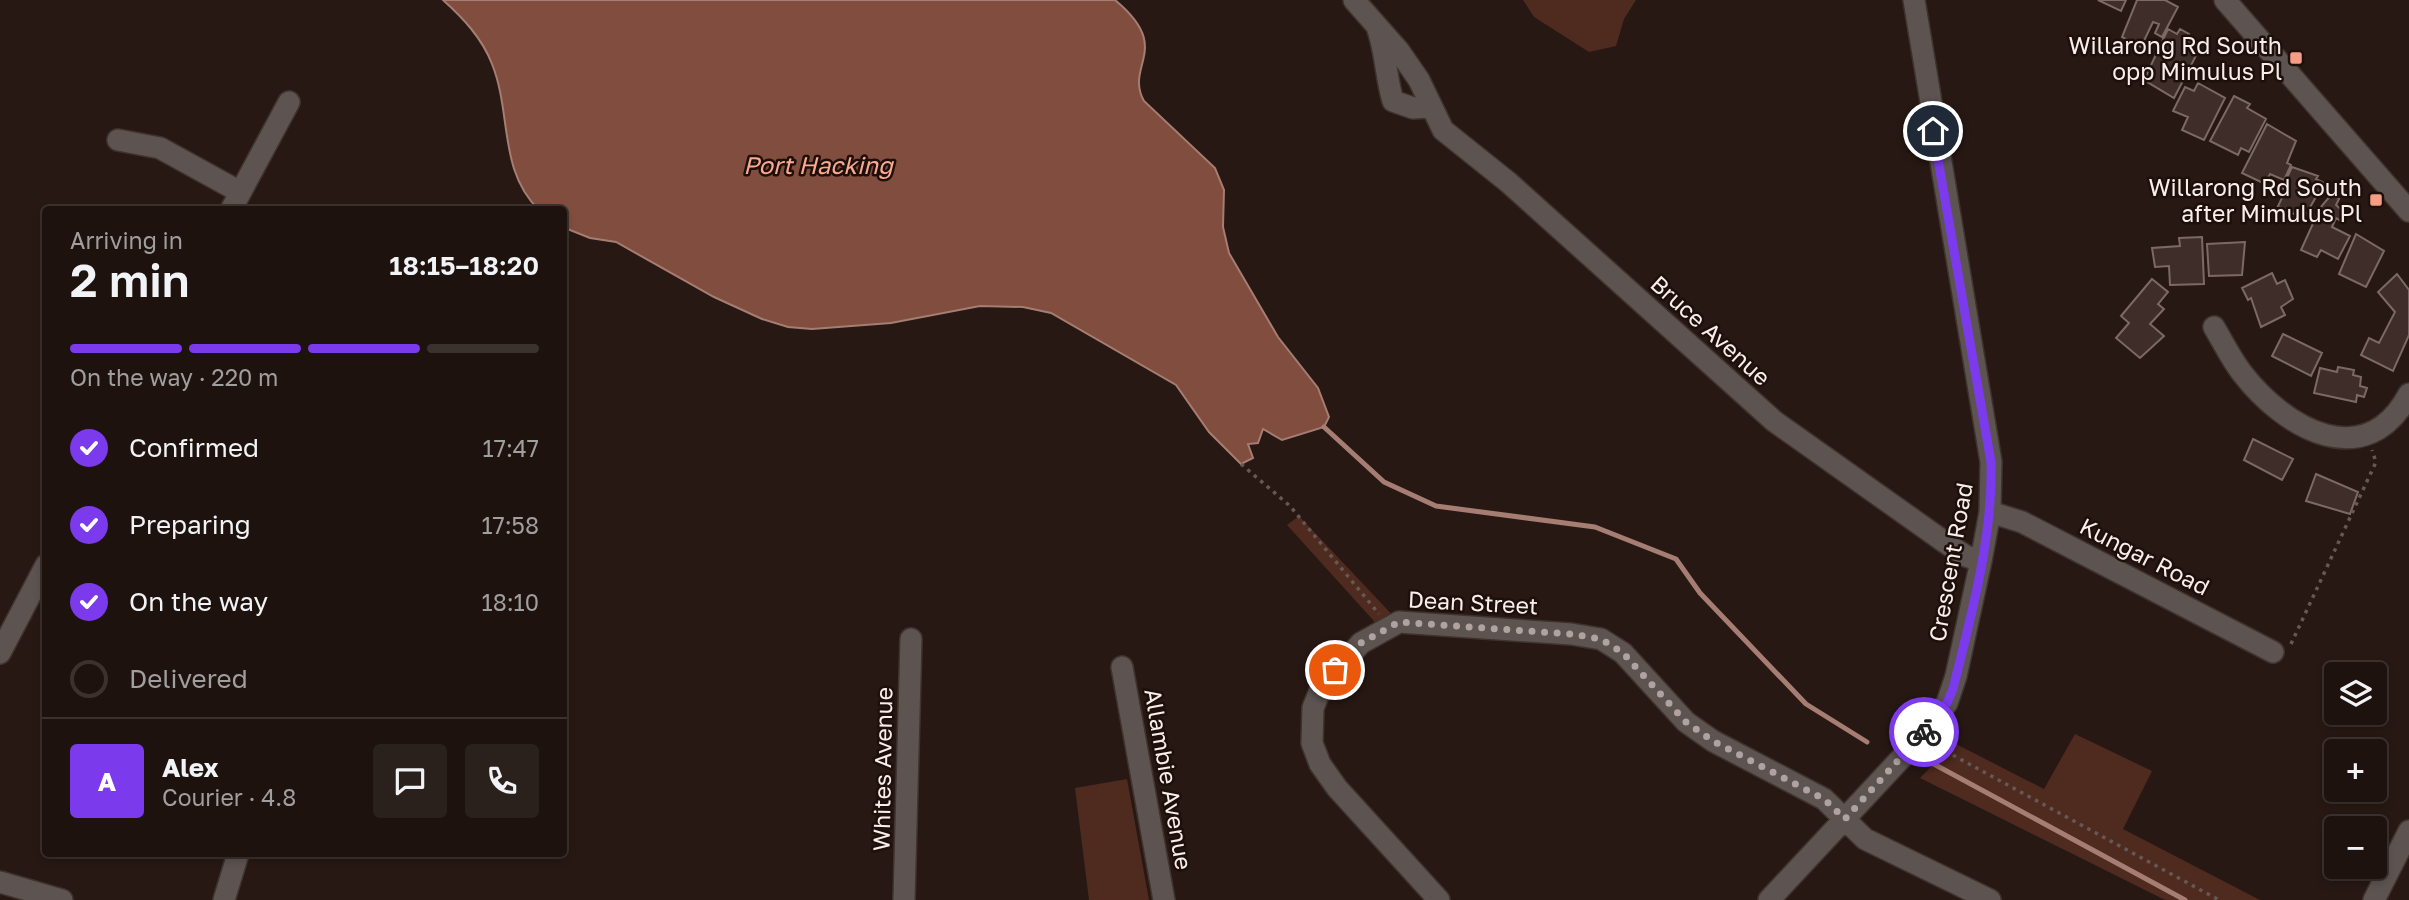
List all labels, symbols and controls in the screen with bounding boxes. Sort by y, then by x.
place label: Willarong Rd South opp Mimulus Pl [2068,31,2282,85]
marker: Willarong Rd South opp Mimulus Pl [2288,50,2304,66]
pin [1903,101,1963,161]
icon: home [1914,112,1952,150]
water label: Port Hacking [743,150,895,180]
place label: Willarong Rd South after Mimulus Pl [2148,173,2362,227]
marker: Willarong Rd South after Mimulus Pl [2368,192,2384,208]
text: Arriving in [70,226,183,254]
text: 18:15–18:20 [389,250,539,281]
text: 2 min [70,252,190,307]
street label: Bruce Avenue [1645,269,1777,391]
text: On the way · 220 m [70,363,278,391]
icon: check [70,429,108,467]
text: Confirmed [129,432,259,463]
text: 17:47 [483,434,539,462]
street label: Crescent Road [1922,480,1978,644]
icon: check [70,506,108,544]
text: Preparing [129,509,251,540]
text: 17:58 [481,511,539,539]
street label: Kungar Road [2076,511,2214,601]
icon: check [70,583,108,621]
street label: Dean Street [1407,585,1539,619]
text: On the way [129,586,268,617]
text: 18:10 [482,588,539,616]
pin [1305,640,1365,700]
icon: bag [1316,651,1354,689]
map controls [2324,662,2387,879]
button: layers [2324,662,2387,725]
text: Delivered [129,663,248,694]
street label: Allambie Avenue [1139,686,1199,872]
street label: Whites Avenue [867,687,897,851]
courier [1889,697,1959,767]
icon: bike [1905,713,1943,751]
button: + [2324,739,2387,802]
button: chat [373,744,447,818]
button: phone [465,744,539,818]
text: Alex [162,752,219,783]
text: A [98,766,116,797]
text: Courier · 4.8 [162,783,296,811]
button: − [2324,816,2387,879]

